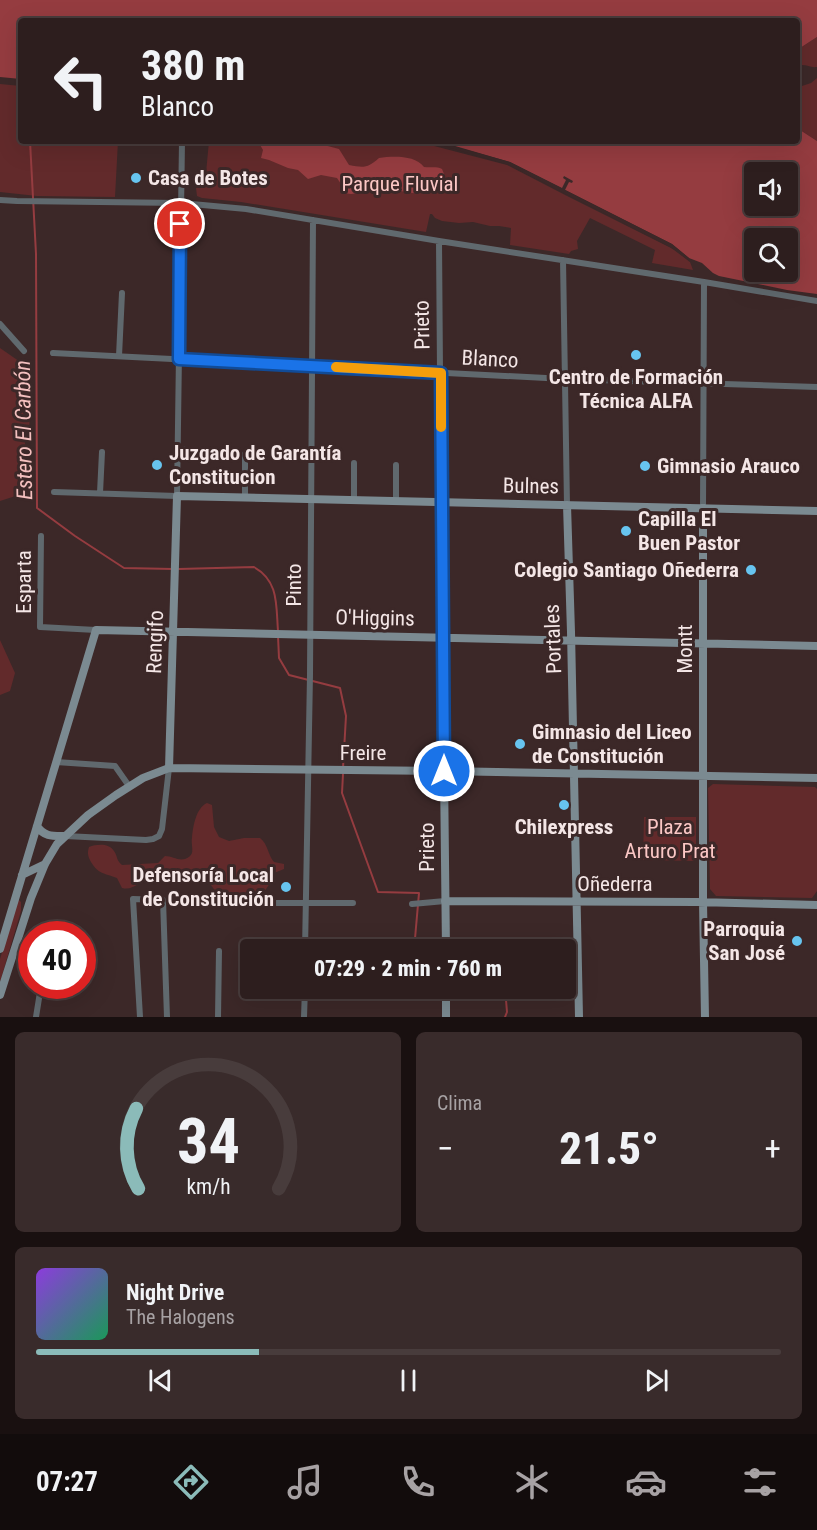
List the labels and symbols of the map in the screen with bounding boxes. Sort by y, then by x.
place label: Casa de Botes [148,166,268,190]
marker: Casa de Botes [129,171,143,185]
park label: Parque Fluvial [342,172,458,196]
pin [154,198,205,249]
street label: Prieto [410,300,434,350]
street label: Blanco [461,346,519,372]
marker: Centro de Formación Técnica ALFA [629,348,643,362]
water label: Estero El Carbón [10,360,37,500]
place label: Centro de Formación Técnica ALFA [549,365,723,413]
place label: Juzgado de Garantía Constitucion [169,441,341,489]
place label: Gimnasio Arauco [657,454,800,478]
marker: Juzgado de Garantía Constitucion [150,458,164,472]
marker: Gimnasio Arauco [638,459,652,473]
street label: Bulnes [503,474,559,498]
place label: Capilla El Buen Pastor [638,507,740,555]
marker: Capilla El Buen Pastor [619,524,633,538]
street label: Esparta [12,550,36,614]
place label: Colegio Santiago Oñederra [514,558,739,582]
street label: Pinto [282,563,306,607]
marker: Colegio Santiago Oñederra [744,563,758,577]
street label: Portales [540,604,566,674]
street label: O'Higgins [335,605,415,631]
street label: Rengifo [142,610,168,674]
street label: Montt [673,624,697,674]
place label: Gimnasio del Liceo de Constitución [532,720,692,768]
marker: Gimnasio del Liceo de Constitución [513,737,527,751]
position arrow [412,739,476,803]
street label: Freire [340,741,387,765]
marker: Chilexpress [557,798,571,812]
place label: Chilexpress [515,815,613,839]
park label: Plaza Arturo Prat [625,815,715,863]
street label: Prieto [415,822,439,872]
place label: Defensoría Local de Constitución [133,863,274,911]
street label: Oñederra [577,872,653,896]
marker: Defensoría Local de Constitución [279,880,293,894]
place label: Parroquia San José [703,917,785,965]
speed limit sign: 40 [18,921,96,999]
marker: Parroquia San José [790,934,804,948]

